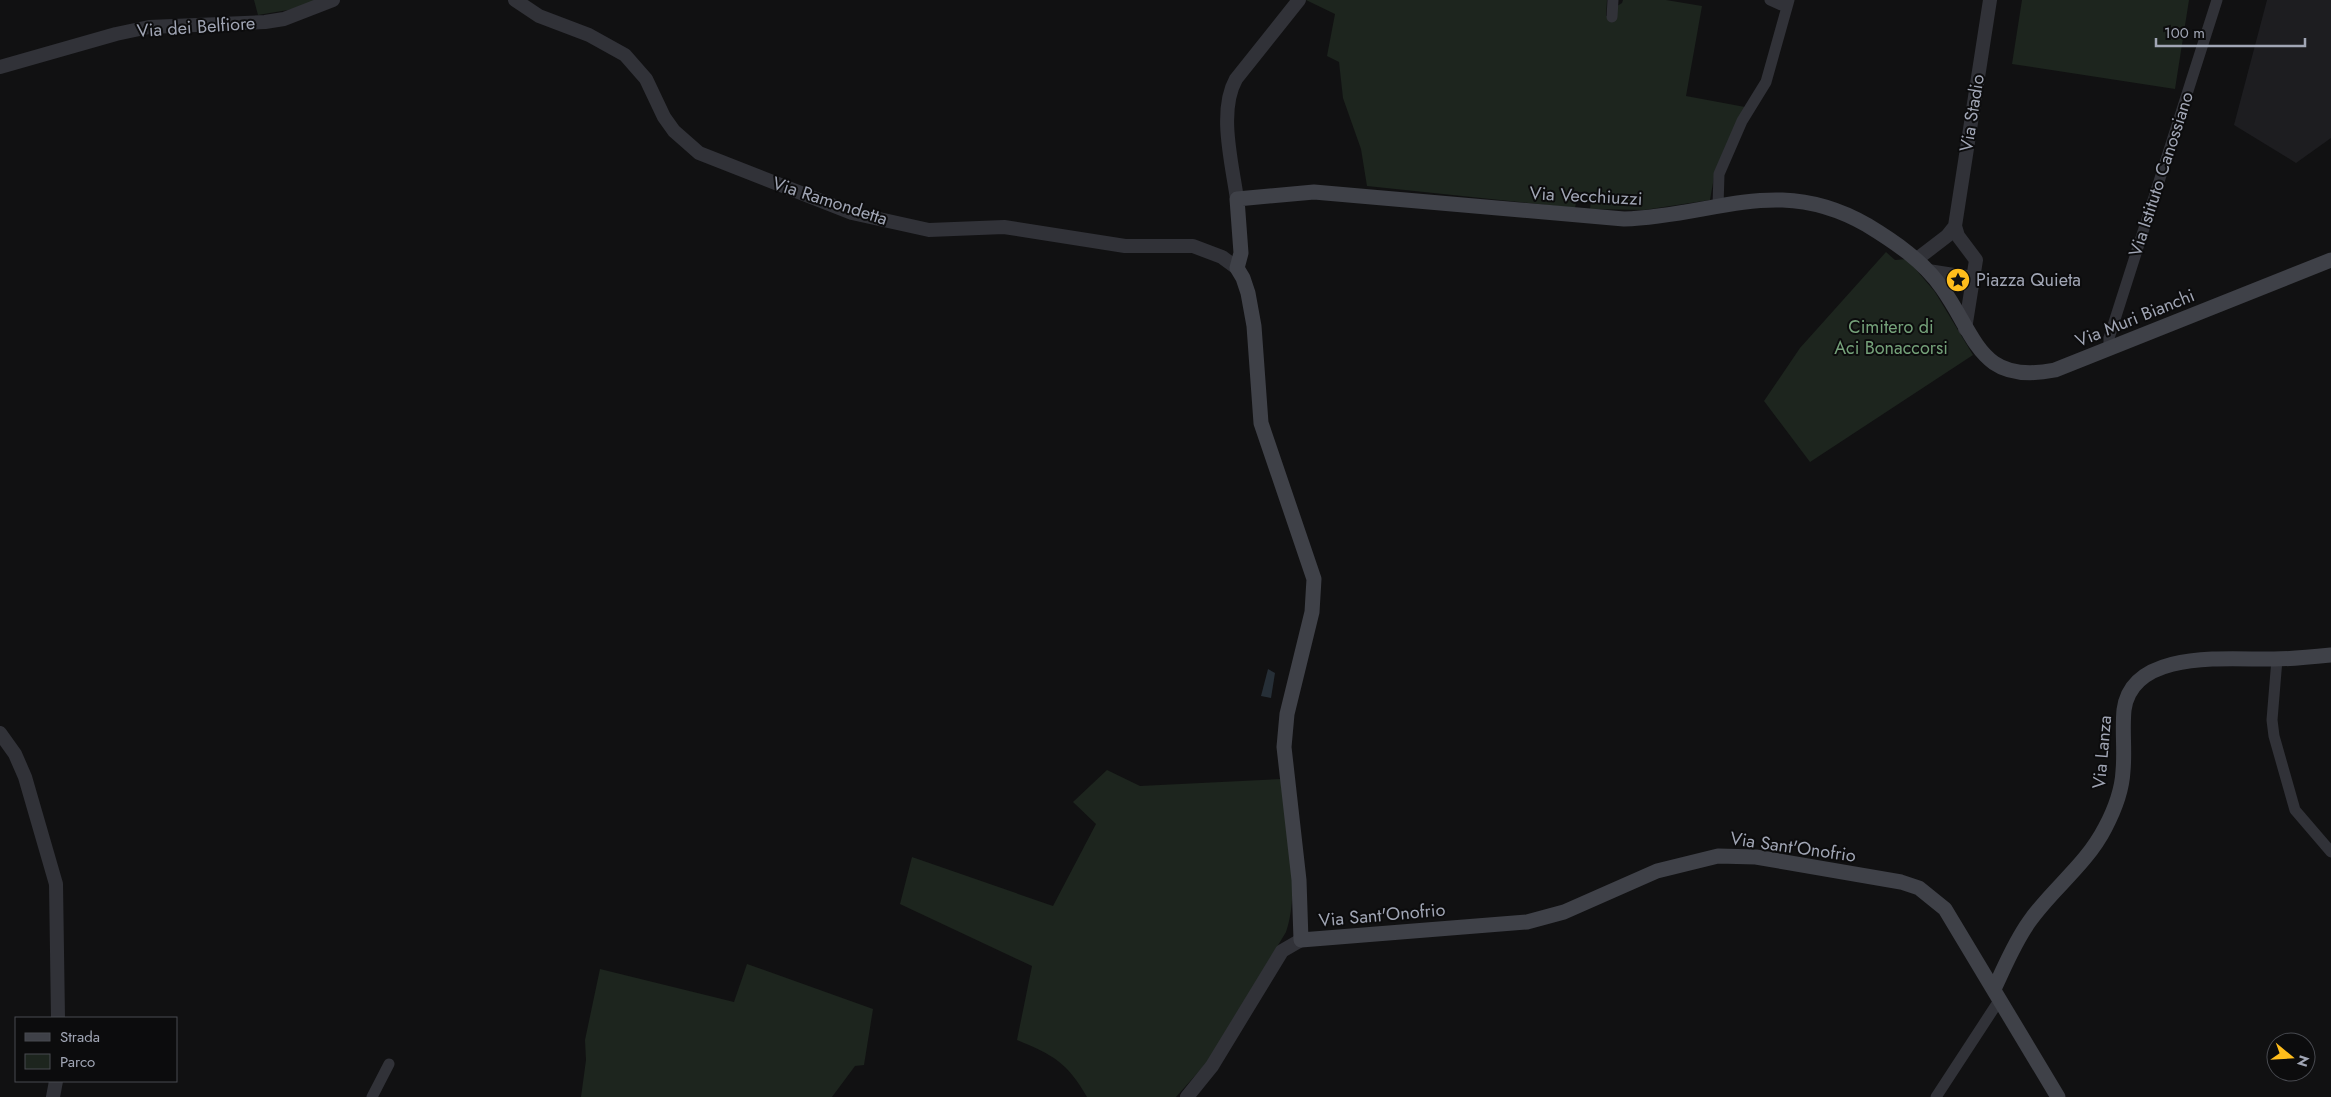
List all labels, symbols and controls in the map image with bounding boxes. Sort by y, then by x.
street label: Via dei Belfiore [136,10,256,44]
scale bar [2156,15,2305,47]
text: 100 m [2164,22,2205,44]
street label: Via Stadio [1953,72,1991,154]
street label: Via Istituto Canossiano [2122,88,2200,260]
street label: Via Ramondetta [769,170,891,232]
street label: Via Vecchiuzzi [1529,180,1643,212]
place icon: Piazza Quieta [1945,267,1971,293]
place label: Piazza Quieta [1976,267,2081,293]
street label: Via Muri Bianchi [2072,282,2198,354]
park label: Cimitero di Aci Bonaccorsi [1834,314,1948,361]
street label: Via Lanza [2086,714,2118,790]
street label: Via Sant'Onofrio [1728,825,1858,869]
street label: Via Sant'Onofrio [1318,897,1446,933]
legend [15,1017,178,1082]
text: Strada [60,1026,100,1048]
north arrow [2266,1032,2316,1082]
text: Parco [60,1051,95,1073]
text: N [2292,1053,2315,1069]

